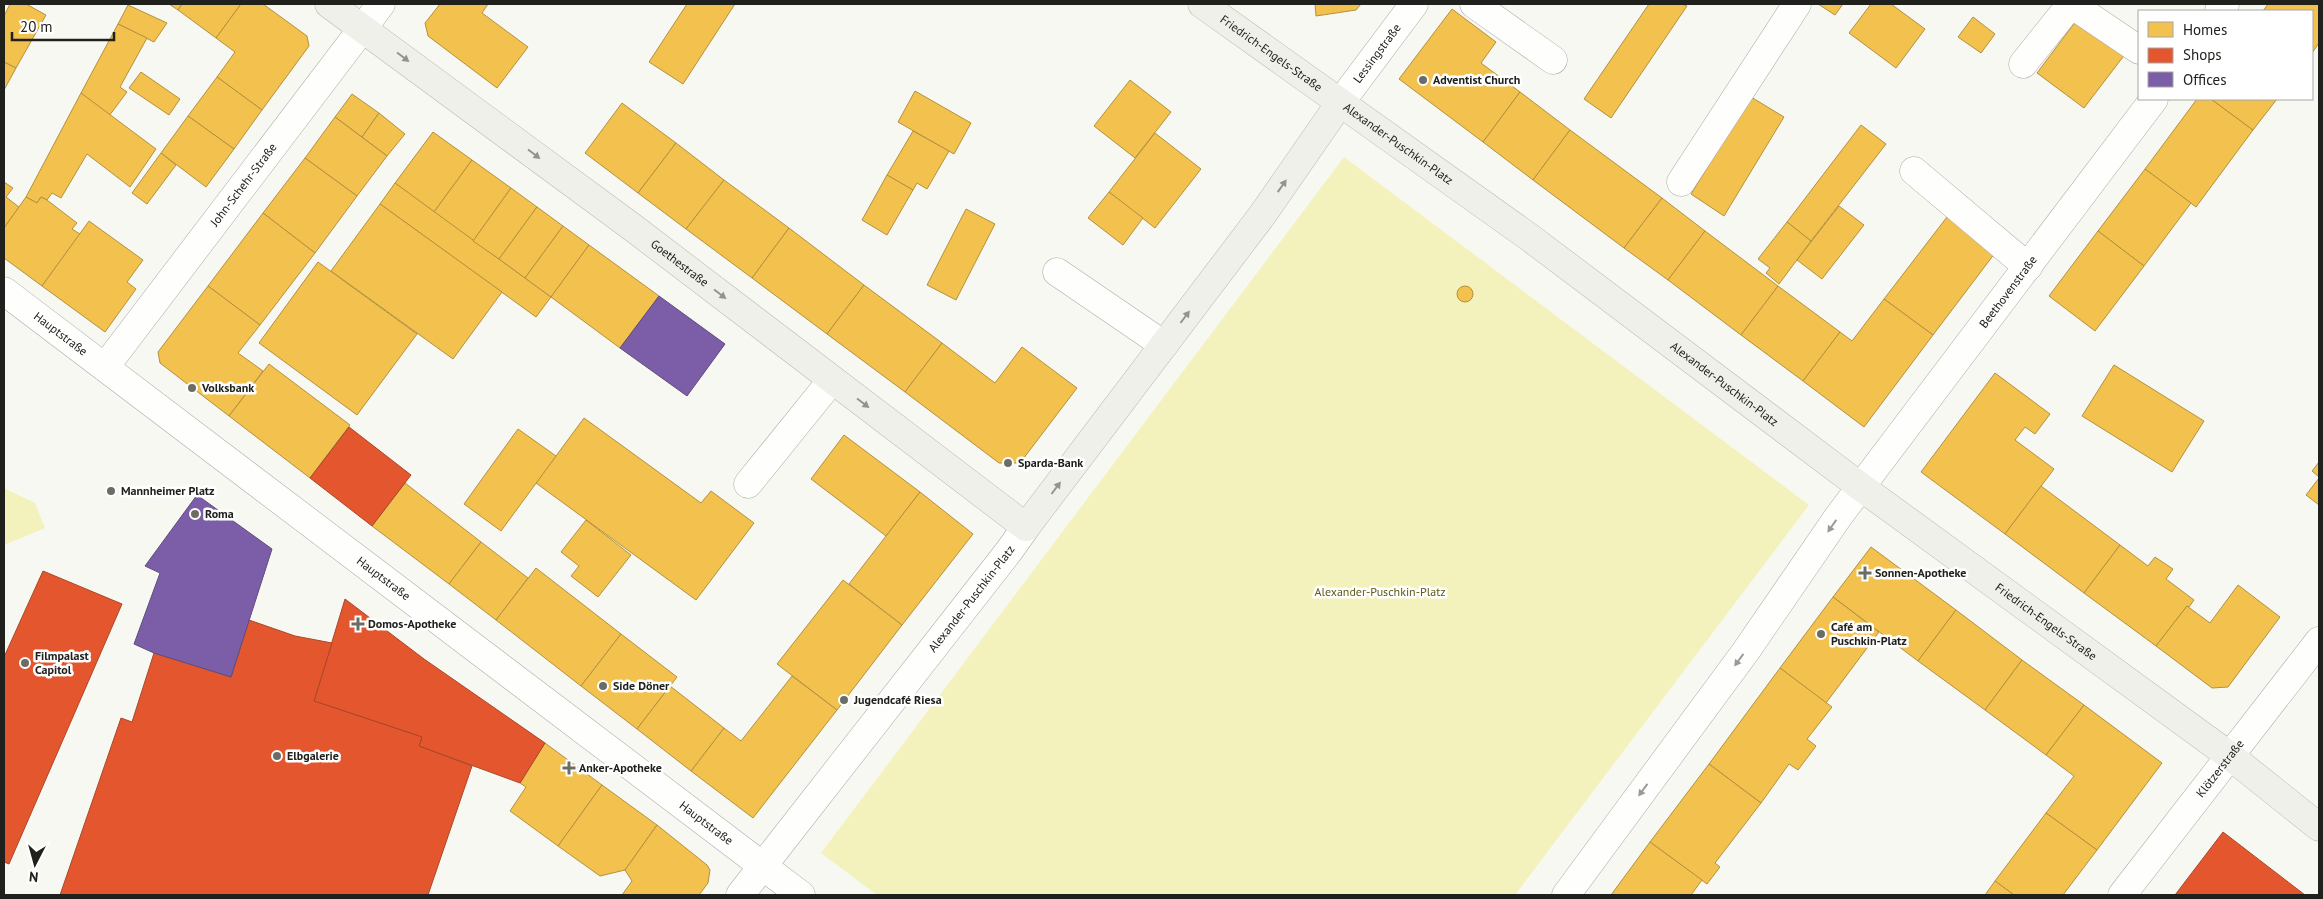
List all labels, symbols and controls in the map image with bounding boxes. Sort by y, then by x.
scale bar [12,10,115,42]
legend [2138,10,2313,100]
street label: Friedrich-Engels-Straße [1218,11,1326,94]
text: 20 m [20,17,53,36]
street label: Lessingstraße [1350,20,1404,86]
text: Homes [2183,20,2227,39]
text: Shops [2183,45,2222,64]
one-way arrow [396,52,410,62]
text: Offices [2183,70,2227,89]
place label: Adventist Church [1433,72,1520,87]
marker: Adventist Church [1417,74,1429,86]
street label: Alexander-Puschkin-Platz [1341,99,1456,188]
street label: John-Schehr-Straße [206,140,280,230]
one-way arrow [527,149,541,159]
one-way arrow [1277,179,1287,193]
street label: Goethestraße [648,236,712,290]
street label: Beethovenstraße [1976,252,2040,331]
one-way arrow [713,288,726,299]
street label: Hauptstraße [31,308,91,359]
one-way arrow [1180,310,1190,324]
street label: Alexander-Puschkin-Platz [1668,338,1782,429]
place label: Volksbank [201,380,254,395]
marker: Volksbank [186,382,198,394]
one-way arrow [856,397,869,408]
place label: Sparda-Bank [1018,455,1083,470]
marker: Sparda-Bank [1002,457,1014,469]
one-way arrow [1050,482,1061,495]
place label: Mannheimer Platz [121,483,215,498]
marker: Mannheimer Platz [105,485,117,497]
place label: Roma [205,506,234,521]
marker: Roma [189,508,201,520]
one-way arrow [1827,519,1837,533]
street label: Alexander-Puschkin-Platz [925,542,1018,655]
street label: Hauptstraße [354,553,413,603]
place label: Sonnen-Apotheke [1875,565,1966,580]
marker: Sonnen-Apotheke [1859,567,1871,579]
street label: Friedrich-Engels-Straße [1993,579,2100,663]
park label: Alexander-Puschkin-Platz [1314,584,1446,599]
place label: Domos-Apotheke [368,616,456,631]
marker: Domos-Apotheke [352,618,364,630]
place label: Café am Puschkin-Platz [1831,619,1907,648]
marker: Café am Puschkin-Platz [1815,628,1827,640]
place label: Filmpalast Capitol [35,648,89,677]
one-way arrow [1734,653,1745,666]
marker: Filmpalast Capitol [19,657,31,669]
place label: Side Döner [613,678,670,693]
marker: Side Döner [597,680,609,692]
place label: Jugendcafé Riesa [853,692,942,707]
marker: Jugendcafé Riesa [838,694,850,706]
street label: Klötzerstraße [2193,736,2247,800]
place label: Elbgalerie [287,748,339,763]
marker: Elbgalerie [271,750,283,762]
place label: Anker-Apotheke [579,760,662,775]
marker: Anker-Apotheke [563,762,575,774]
one-way arrow [1638,783,1648,797]
street label: Hauptstraße [677,798,736,848]
north arrow [10,839,60,889]
text: N [28,867,39,886]

